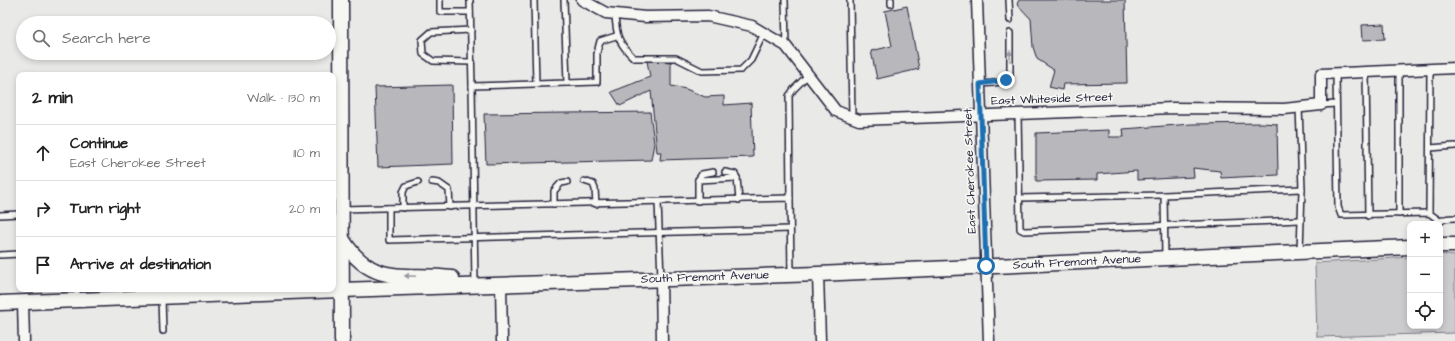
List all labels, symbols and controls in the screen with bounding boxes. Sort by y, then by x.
search box [16,16,336,60]
icon: search [30,27,52,49]
text: Search here [62,28,151,49]
one-way arrow [1007,50,1014,62]
route end [997,71,1015,89]
text: 2 min [32,86,73,110]
street label: East Whiteside Street [991,88,1113,110]
text: Walk · 130 m [247,89,320,107]
street label: East Cherokee Street [959,108,981,234]
text: Continue [70,133,128,154]
icon: ahead [32,142,54,164]
text: 110 m [293,144,320,162]
text: East Cherokee Street [70,154,206,172]
icon: right [32,198,54,220]
text: Turn right [70,198,141,219]
text: 20 m [289,200,320,218]
map controls [1407,221,1443,329]
button: + [1407,221,1443,257]
street label: South Fremont Avenue [1012,250,1142,274]
icon: arrive [32,254,54,276]
text: Arrive at destination [70,254,211,275]
route start [977,257,995,275]
button: − [1407,257,1443,293]
street label: South Fremont Avenue [641,266,770,288]
one-way arrow [403,273,416,279]
button: locate [1407,293,1443,329]

